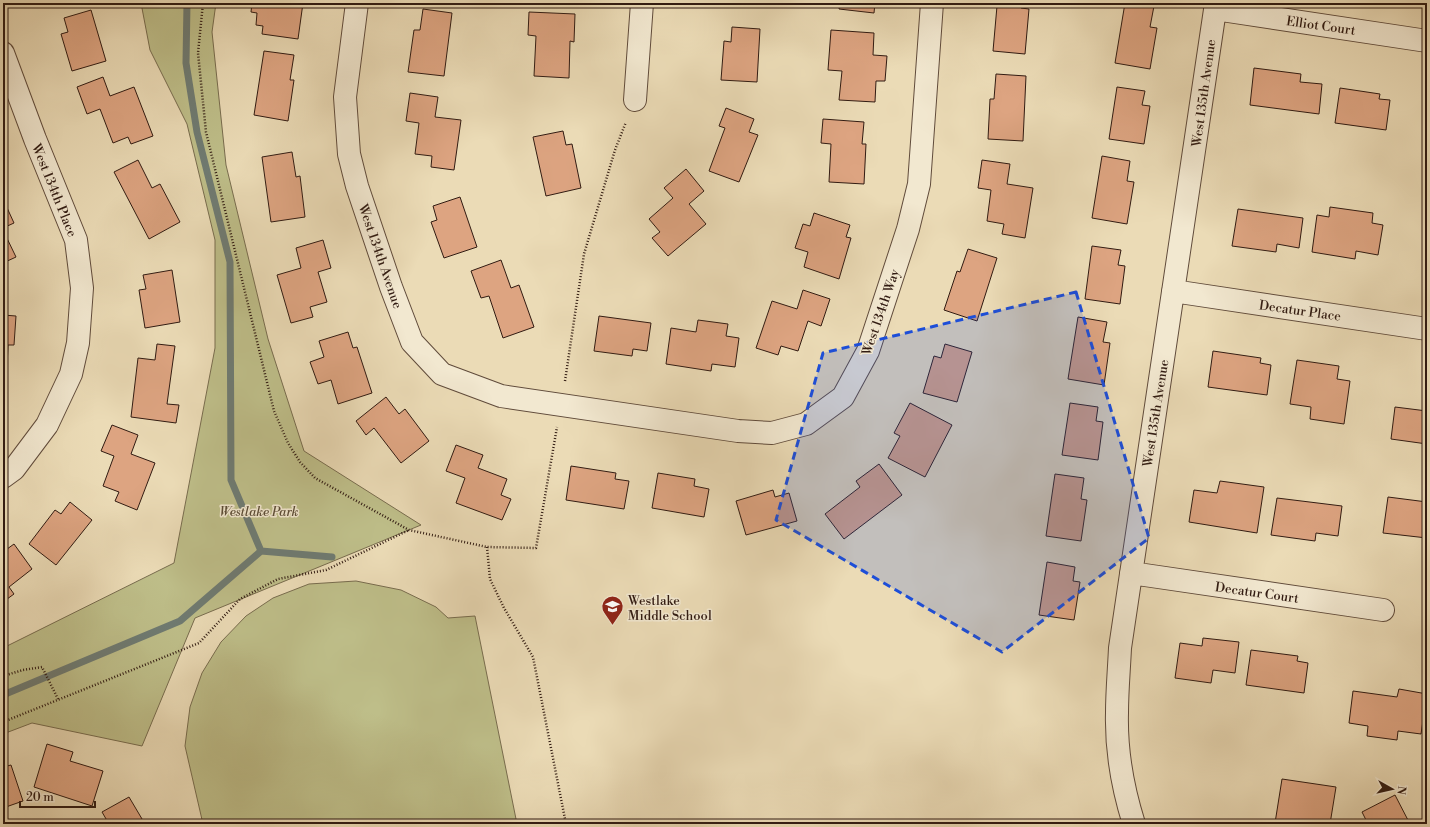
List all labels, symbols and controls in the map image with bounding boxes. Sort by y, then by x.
street label: Elliot Court [1285,13,1357,39]
street label: West 135th Avenue [1188,38,1220,149]
street label: West 134th Place [28,141,80,240]
street label: West 134th Avenue [354,201,406,311]
street label: West 134th Way [858,266,903,359]
street label: Decatur Place [1258,297,1342,325]
street label: West 135th Avenue [1139,358,1172,469]
park label: Westlake Park [220,504,299,520]
street label: Decatur Court [1214,579,1300,607]
place label: Westlake Middle School [627,593,712,624]
school or university icon: Westlake Middle School [600,594,626,627]
north arrow [1372,769,1412,809]
scale bar [20,783,95,809]
text: N [1393,785,1408,796]
text: 20 m [26,790,54,805]

